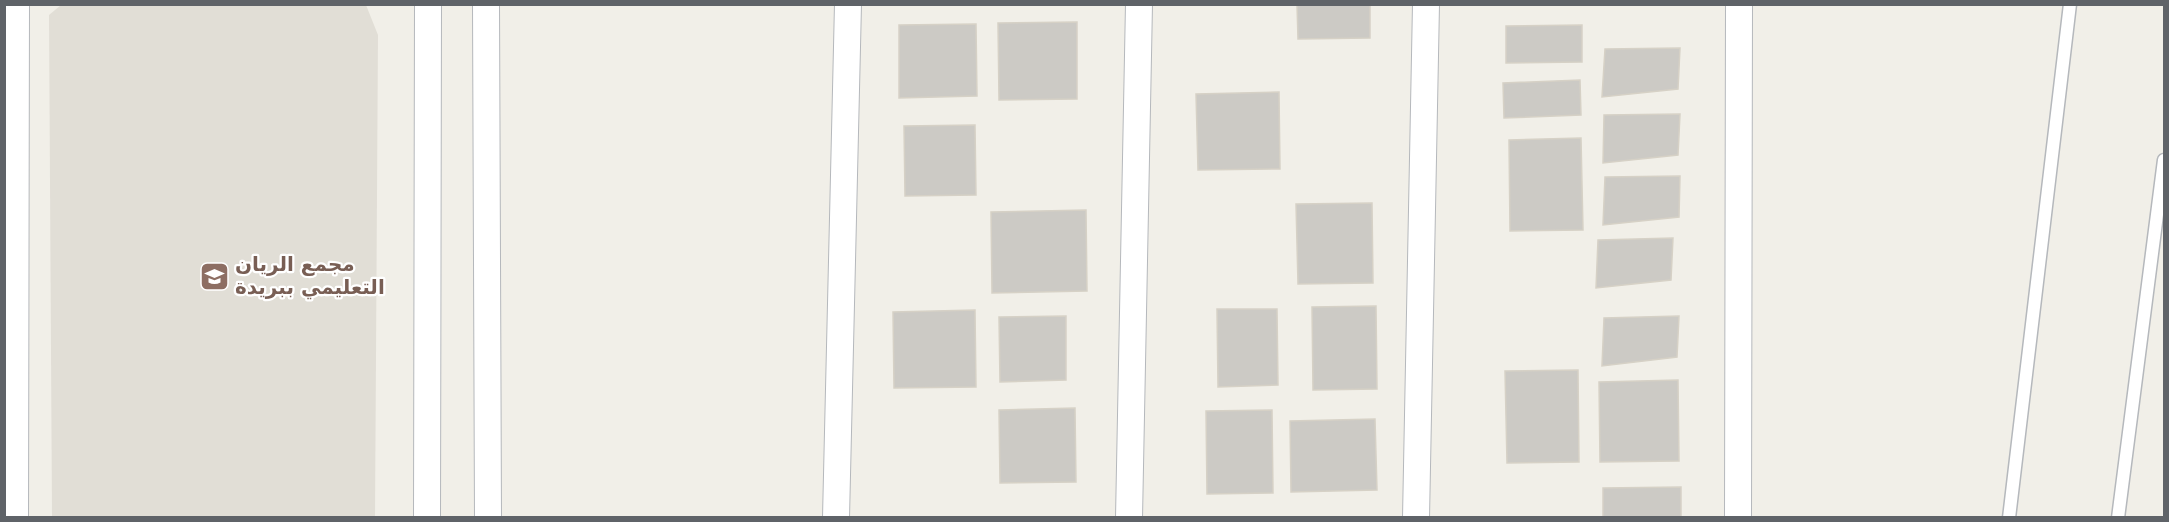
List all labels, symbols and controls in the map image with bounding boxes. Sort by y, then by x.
place label: مجمع الريان التعليمي ببريدة [235,252,385,300]
school or university icon: مجمع الريان التعليمي ببريدة [198,260,230,292]

